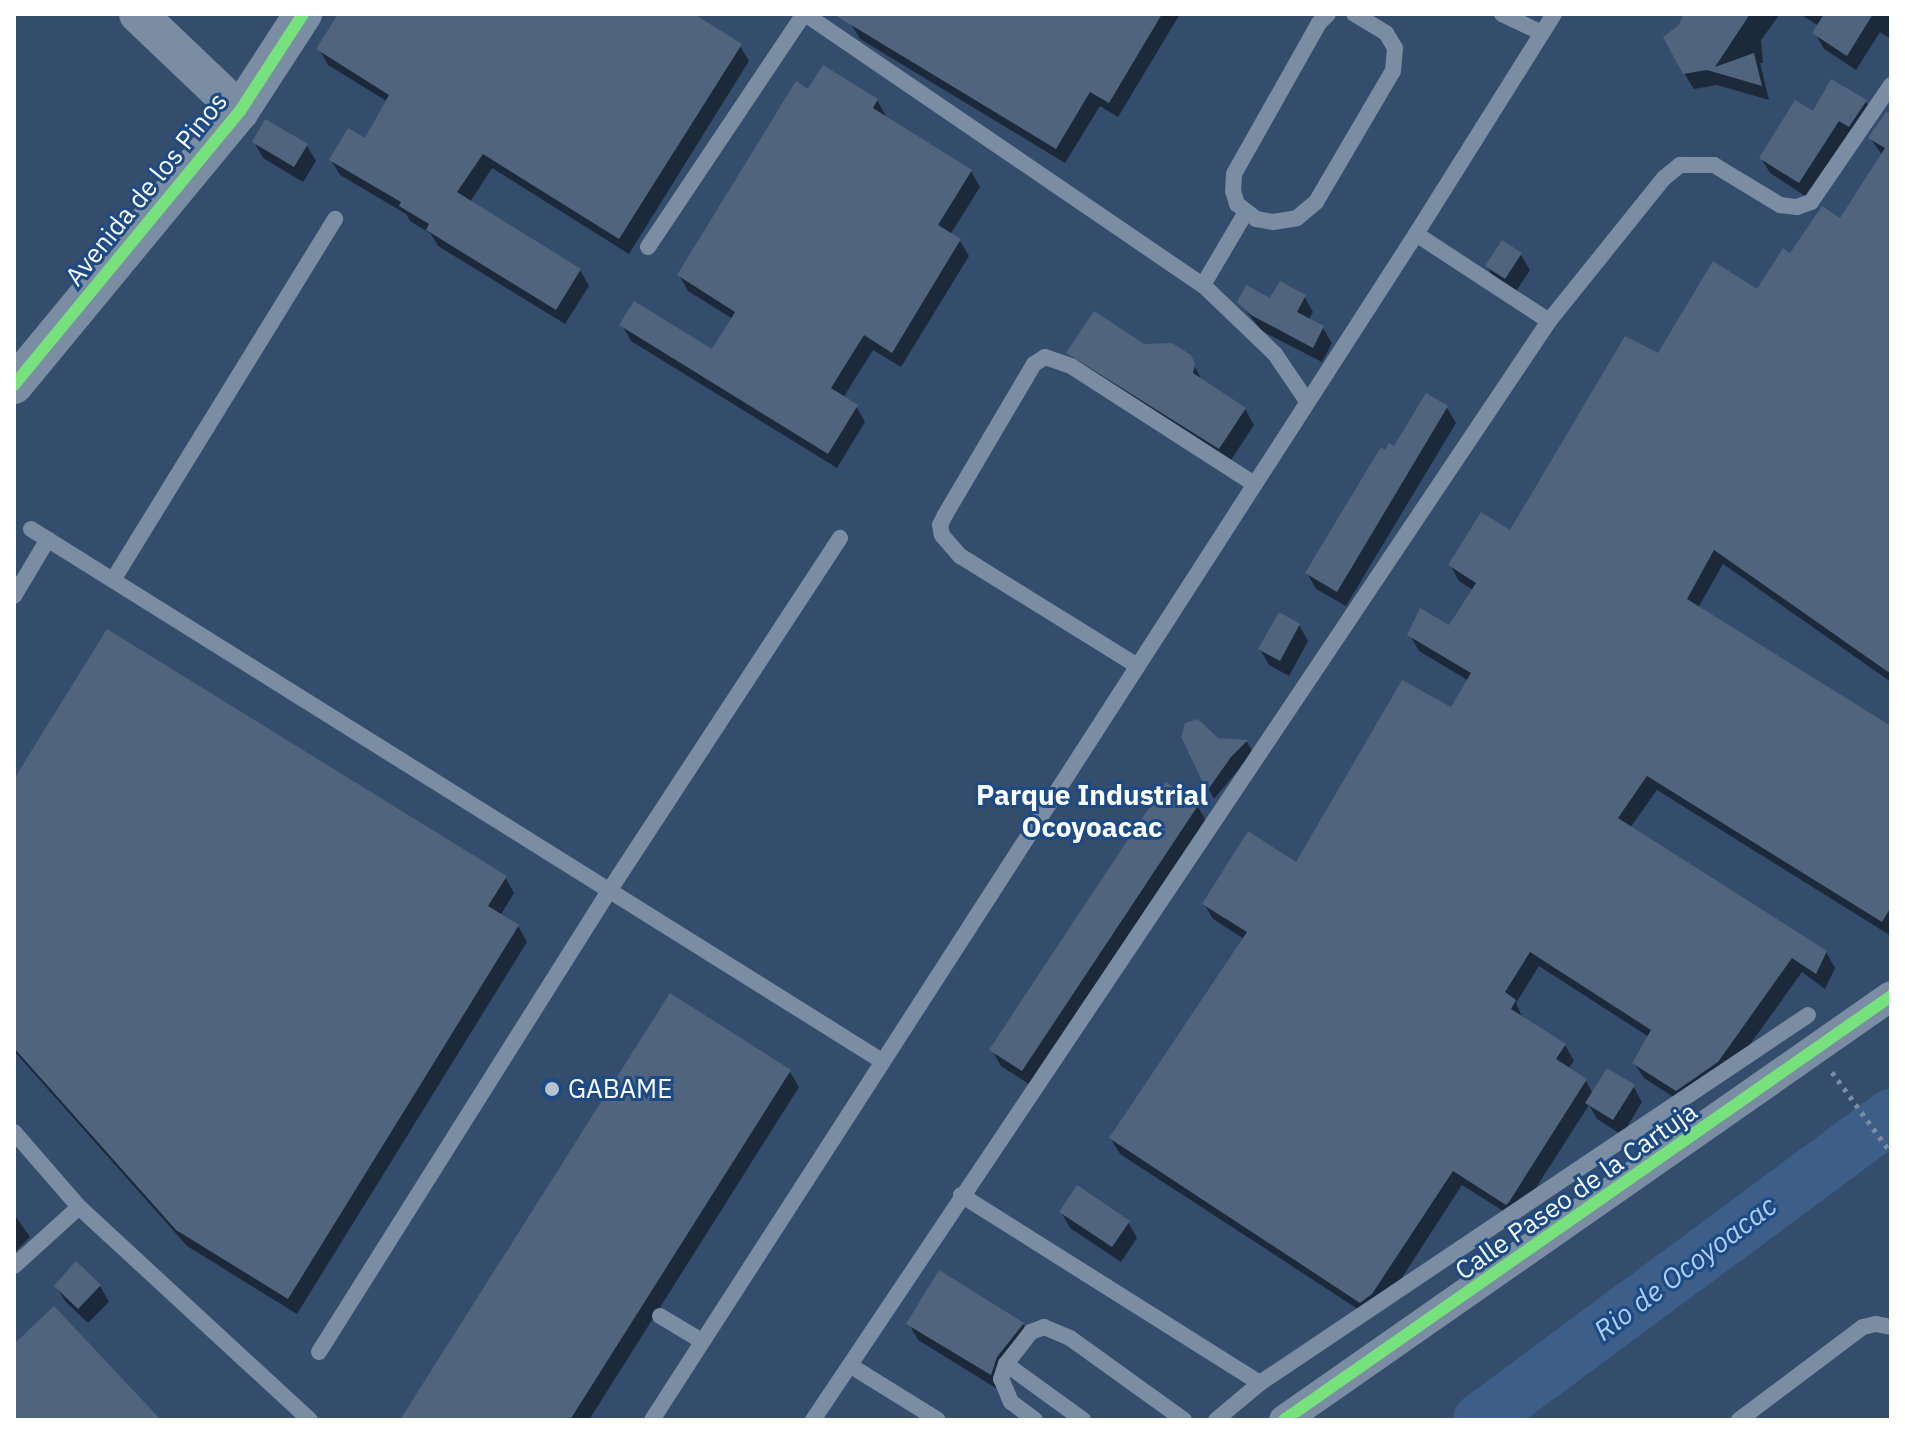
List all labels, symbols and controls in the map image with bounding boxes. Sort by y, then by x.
street label: Avenida de los Pinos [59,86,233,292]
district label: Parque Industrial Ocoyoacac [976,778,1208,844]
place label: GABAME [568,1073,672,1105]
marker: GABAME [543,1080,561,1098]
street label: Calle Paseo de la Cartuja [1449,1096,1703,1286]
water label: Rio de Ocoyoacac [1587,1188,1783,1348]

